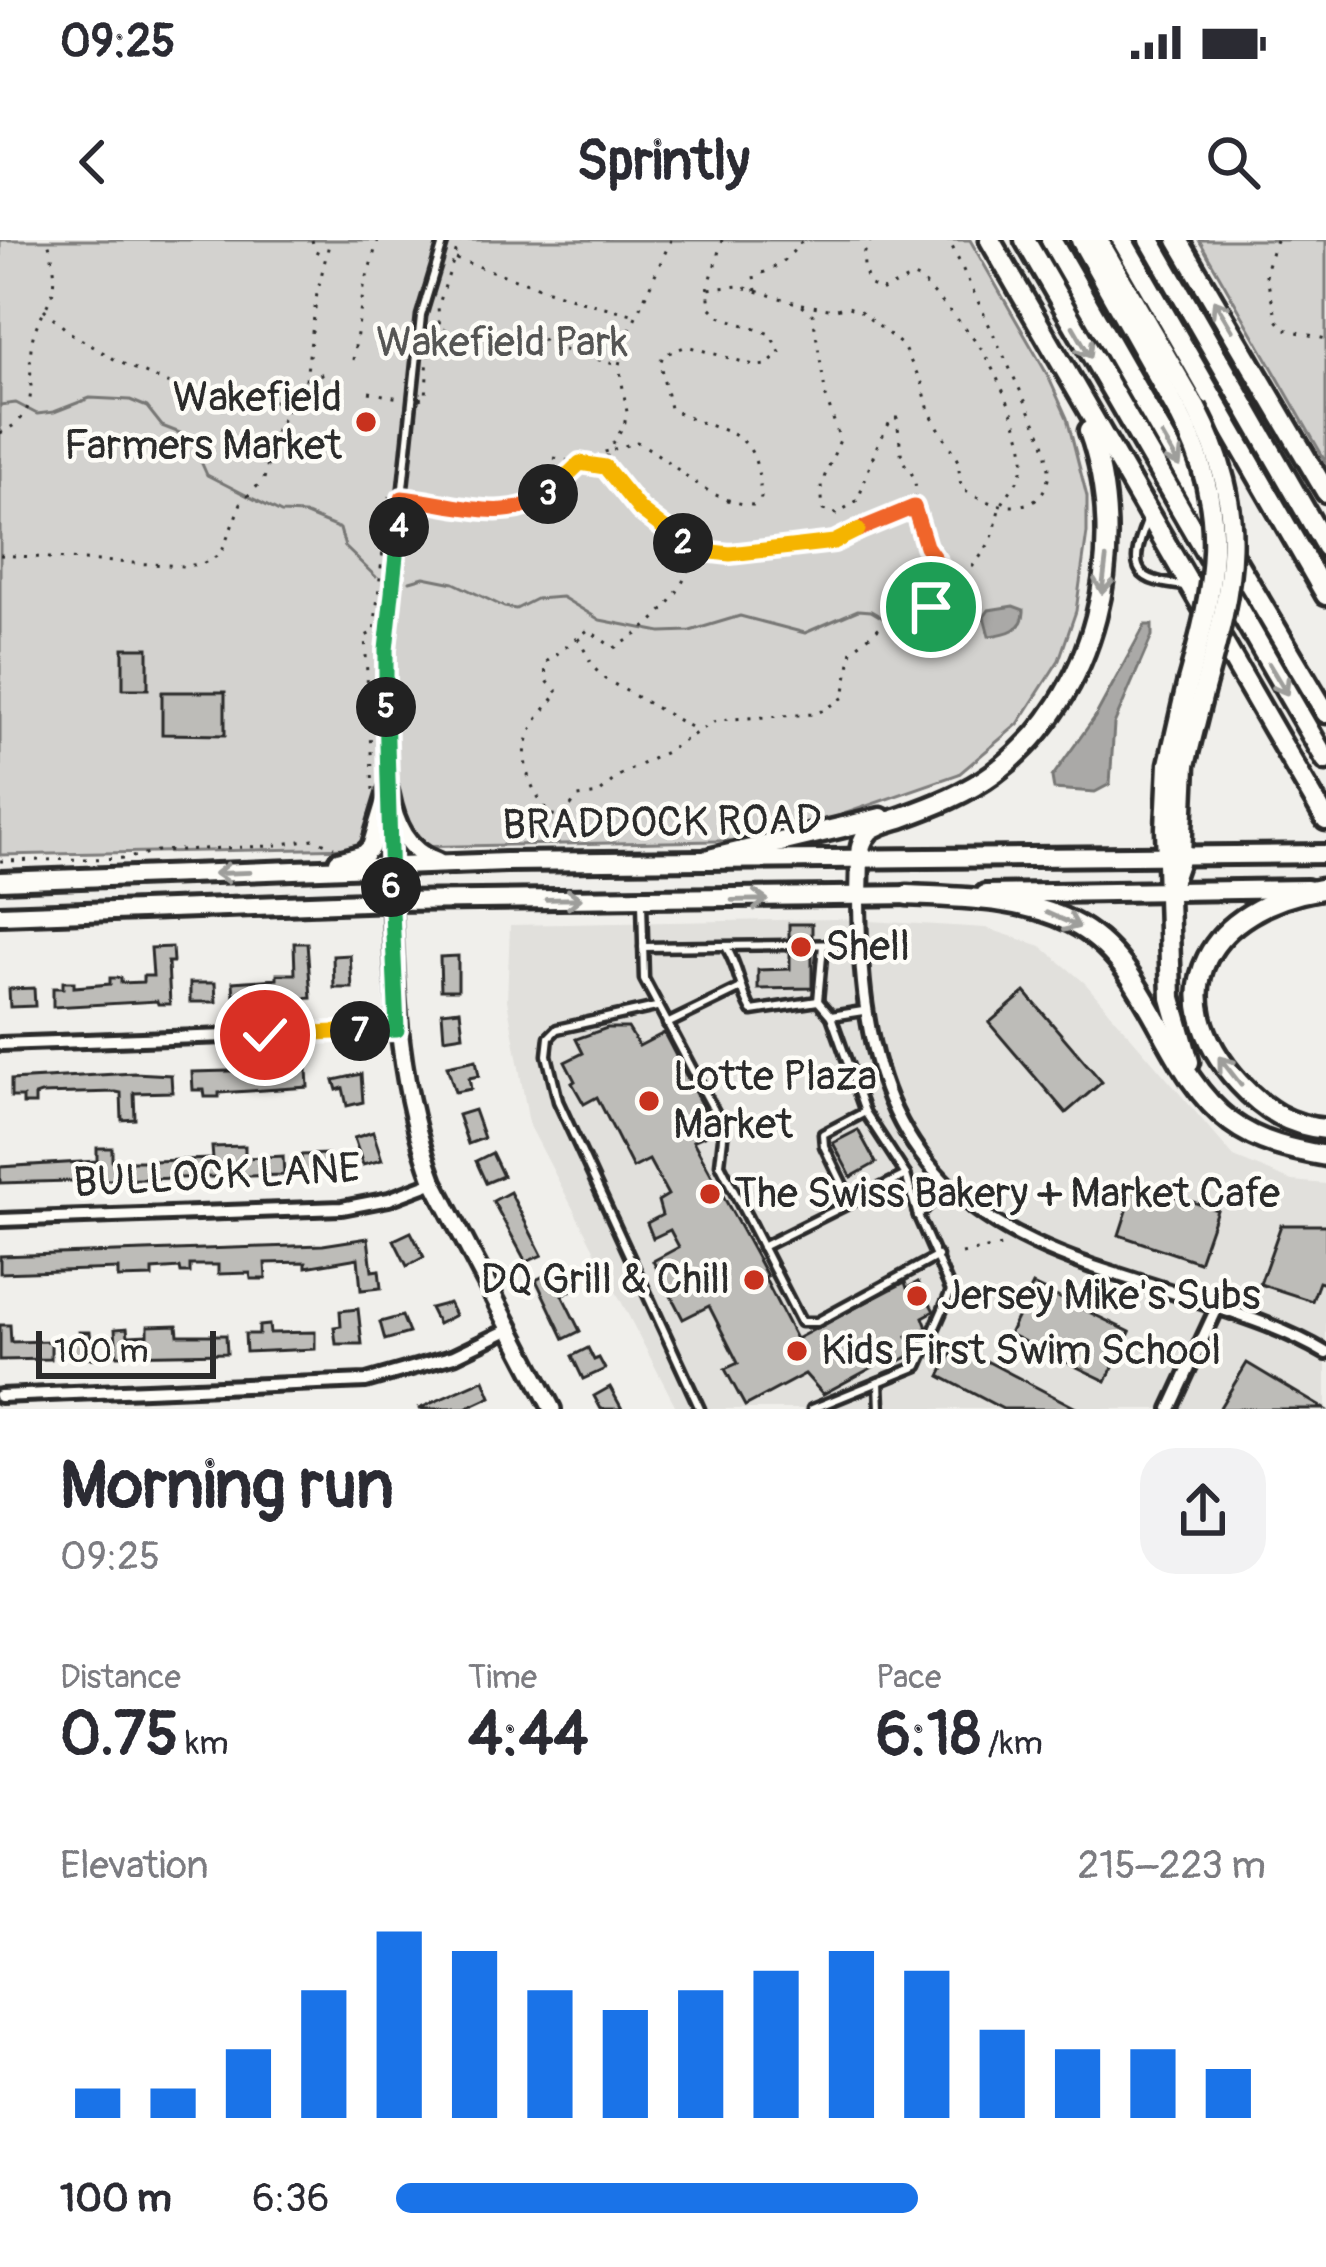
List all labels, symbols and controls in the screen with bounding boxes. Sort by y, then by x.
text: 09:25 [60,14,175,70]
text: Sprintly [576,128,750,196]
icon: back [60,129,126,195]
icon: search [1200,129,1266,195]
one-way arrow [1211,299,1235,333]
park label: Wakefield Park [376,317,628,369]
one-way arrow [1071,324,1095,359]
place label: Wakefield Farmers Market [64,372,342,472]
marker: Wakefield Farmers Market [353,409,379,435]
one-way arrow [1160,433,1184,468]
pin: 3 [518,464,578,524]
text: 3 [539,473,557,514]
pin: 4 [369,497,429,557]
text: 4 [389,506,409,547]
pin: 2 [653,513,713,573]
text: 2 [674,522,692,563]
pin [880,556,982,658]
one-way arrow [1092,556,1115,595]
icon: arrive [898,574,964,640]
one-way arrow [1266,661,1290,695]
pin: 5 [356,677,416,737]
text: 5 [377,686,395,727]
street label: BRADDOCK ROAD [502,794,822,852]
pin: 6 [361,857,421,917]
one-way arrow [213,862,252,885]
text: 6 [381,866,401,907]
one-way arrow [544,888,583,910]
one-way arrow [730,888,769,911]
one-way arrow [1044,910,1080,932]
place label: Shell [825,921,910,973]
marker: Shell [788,934,814,960]
pin [214,984,316,1086]
pin: 7 [330,1001,390,1061]
icon: check [232,1002,298,1068]
text: 7 [351,1010,369,1051]
place label: Lotte Plaza Market [673,1051,877,1151]
one-way arrow [1217,1055,1244,1087]
marker: Lotte Plaza Market [636,1088,662,1114]
street label: BULLOCK LANE [72,1143,362,1209]
place label: The Swiss Bakery + Market Cafe [734,1168,1280,1220]
marker: The Swiss Bakery + Market Cafe [697,1181,723,1207]
place label: DQ Grill & Chill [481,1254,730,1306]
marker: DQ Grill & Chill [741,1267,767,1293]
place label: Jersey Mike's Subs [941,1270,1261,1322]
marker: Jersey Mike's Subs [904,1283,930,1309]
scale bar [36,1325,216,1378]
place label: Kids First Swim School [821,1325,1221,1377]
text: 100 m [54,1331,148,1372]
marker: Kids First Swim School [784,1338,810,1364]
text: Morning run [60,1445,394,1528]
button: share [1140,1448,1266,1574]
text: 09:25 [60,1532,160,1581]
text: Distance [60,1657,181,1698]
text: Time [468,1657,537,1698]
text: Pace [876,1657,941,1698]
text: 0.75 [60,1698,178,1773]
text: 4:44 [468,1698,588,1773]
text: 6:18 [876,1698,981,1773]
text: km [178,1723,229,1764]
text: /km [981,1723,1043,1764]
text: Elevation [60,1841,209,1890]
text: 215–223 m [1078,1841,1266,1890]
text: 100 m [60,2174,172,2223]
text: 6:36 [252,2174,330,2223]

